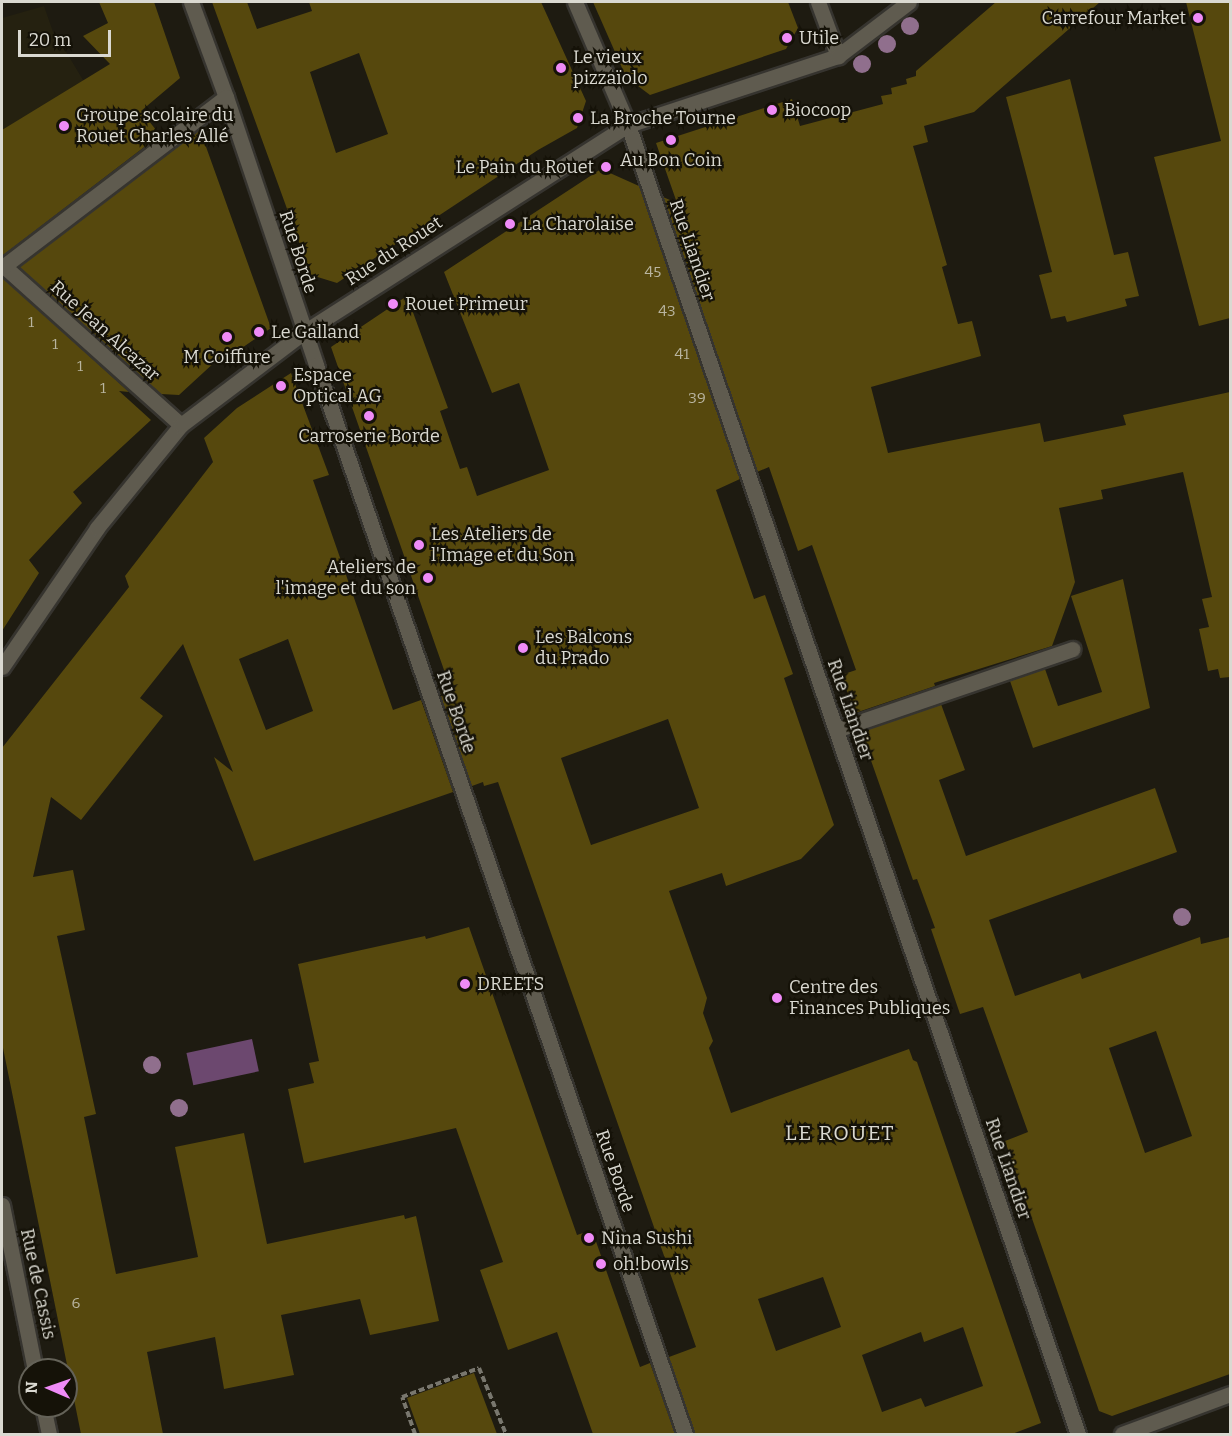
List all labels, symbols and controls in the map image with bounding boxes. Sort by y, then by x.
place label: Carrefour Market [1042,7,1186,29]
marker: Carrefour Market [1191,11,1205,25]
scale bar [21,18,114,56]
place label: Utile [799,27,839,49]
text: 20 m [29,29,71,51]
marker: Utile [780,31,794,45]
place label: Le vieux pizzaïolo [573,47,648,90]
marker: Le vieux pizzaïolo [554,61,568,75]
place label: Biocoop [784,99,851,121]
marker: Biocoop [765,103,779,117]
place label: Groupe scolaire du Rouet Charles Allé [76,105,233,148]
place label: La Broche Tourne [590,107,736,129]
marker: La Broche Tourne [571,111,585,125]
marker: Groupe scolaire du Rouet Charles Allé [57,119,71,133]
marker: Au Bon Coin [664,133,678,147]
place label: Au Bon Coin [620,149,722,171]
place label: Le Pain du Rouet [456,156,594,178]
marker: Le Pain du Rouet [599,160,613,174]
street label: Rue Liandier [665,196,719,304]
street label: Rue Borde [274,208,322,296]
street label: Rue du Rouet [342,212,446,290]
place label: La Charolaise [522,213,634,235]
marker: La Charolaise [503,217,517,231]
house number: 45 [645,264,661,282]
street label: Rue Jean Alcazar [46,276,164,386]
place label: Rouet Primeur [405,293,528,315]
marker: Rouet Primeur [386,297,400,311]
house number: 43 [658,303,676,321]
house number: 1 [28,314,34,332]
place label: Le Galland [271,321,359,343]
marker: Le Galland [252,325,266,339]
marker: M Coiffure [220,330,234,344]
house number: 1 [52,336,58,354]
place label: M Coiffure [183,346,271,368]
house number: 41 [675,346,689,364]
house number: 1 [77,358,83,376]
place label: Espace Optical AG [293,365,382,407]
marker: Espace Optical AG [274,379,288,393]
house number: 1 [100,380,106,398]
house number: 39 [688,390,706,408]
marker: Carroserie Borde [362,409,376,423]
place label: Carroserie Borde [298,425,440,447]
place label: Les Ateliers de l'Image et du Son [431,524,574,566]
marker: Les Ateliers de l'Image et du Son [412,538,426,552]
place label: Ateliers de l'image et du son [276,557,416,600]
marker: Ateliers de l'image et du son [421,571,435,585]
place label: Les Balcons du Prado [535,627,632,670]
marker: Les Balcons du Prado [516,641,530,655]
street label: Rue Liandier [823,656,877,764]
street label: Rue Borde [432,668,480,756]
place label: DREETS [477,973,544,995]
marker: DREETS [458,977,472,991]
place label: Centre des Finances Publiques [789,977,950,1020]
marker: Centre des Finances Publiques [770,991,784,1005]
street label: Rue Liandier [981,1115,1035,1223]
district label: LE ROUET [785,1120,895,1146]
street label: Rue Borde [591,1127,639,1215]
street label: Rue de Cassis [16,1227,60,1341]
place label: Nina Sushi [601,1227,692,1249]
marker: Nina Sushi [582,1231,596,1245]
place label: oh!bowls [613,1253,689,1275]
marker: oh!bowls [594,1257,608,1271]
house number: 6 [72,1295,80,1313]
north arrow [18,1358,78,1418]
text: N [22,1381,41,1394]

